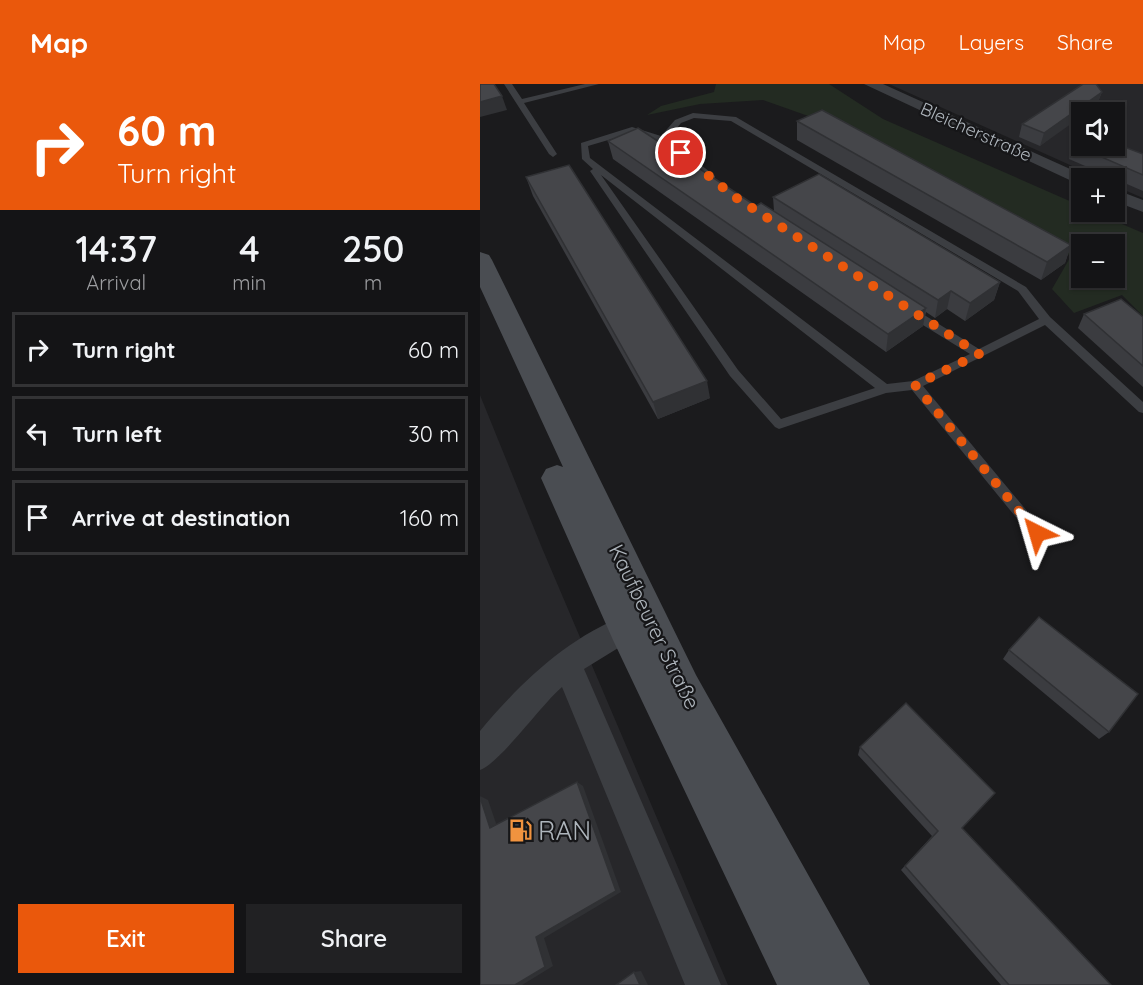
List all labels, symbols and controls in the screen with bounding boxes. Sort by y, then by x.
text: Map [30,25,88,60]
text: Map [883,29,926,55]
text: Layers [959,29,1024,55]
text: Share [1057,29,1113,55]
street label: Bleicherstraße [917,97,1035,166]
map controls [1071,102,1125,288]
button: sound [1071,102,1125,156]
text: 60 m [117,104,217,157]
icon: right [18,108,96,186]
pin [655,127,706,178]
icon: arrive [664,136,697,169]
text: Turn right [117,156,236,190]
button: + [1071,168,1125,222]
text: 14:37 [75,226,157,271]
text: 4 [239,226,260,271]
text: 250 [342,226,405,271]
button: − [1071,234,1125,288]
text: Arrival [86,270,146,295]
text: min [232,270,266,295]
text: m [364,270,382,295]
icon: right [21,333,54,366]
text: Turn right [72,336,176,364]
text: 60 m [408,336,459,364]
icon: left [21,417,54,450]
text: Turn left [72,420,162,448]
text: 30 m [408,420,459,448]
icon: arrive [21,501,54,534]
position arrow [1005,501,1069,565]
text: Arrive at destination [72,504,290,532]
text: 160 m [400,504,459,532]
street label: Kaufbeurer Straße [604,540,706,713]
place label: RAN [538,814,591,847]
fuel station icon: RAN [507,818,533,844]
button: Exit [18,904,234,973]
button: Share [246,904,462,973]

